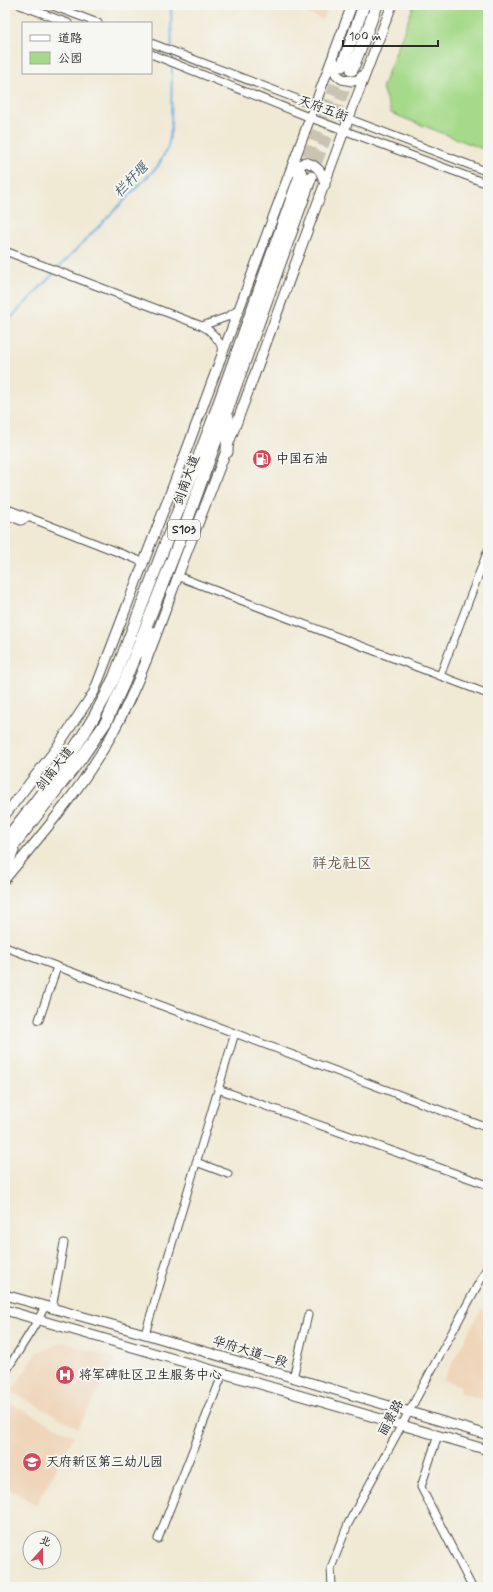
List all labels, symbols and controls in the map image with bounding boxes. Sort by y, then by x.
legend [22,22,152,74]
scale bar [343,22,438,48]
text: 100 m [349,29,381,45]
text: 道路 [58,31,82,47]
text: 公园 [58,51,82,67]
street label: 天府五街 [296,92,350,126]
water label: 栏杆堰 [110,157,153,201]
fuel station icon: 中国石油 [251,448,273,470]
place label: 中国石油 [276,451,328,468]
street label: 剑南大道 [170,453,204,507]
road number: S103 [168,520,200,540]
street label: 剑南大道 [32,743,78,795]
district label: 祥龙社区 [312,854,372,874]
street label: 华府大道一段 [210,1332,290,1372]
hospital icon: 将军碑社区卫生服务中心 [54,1364,76,1386]
place label: 将军碑社区卫生服务中心 [79,1367,222,1384]
street label: 丽景路 [374,1397,408,1439]
school or university icon: 天府新区第三幼儿园 [21,1451,43,1473]
place label: 天府新区第三幼儿园 [46,1454,163,1471]
north arrow [22,1530,62,1570]
text: 北 [38,1533,53,1550]

